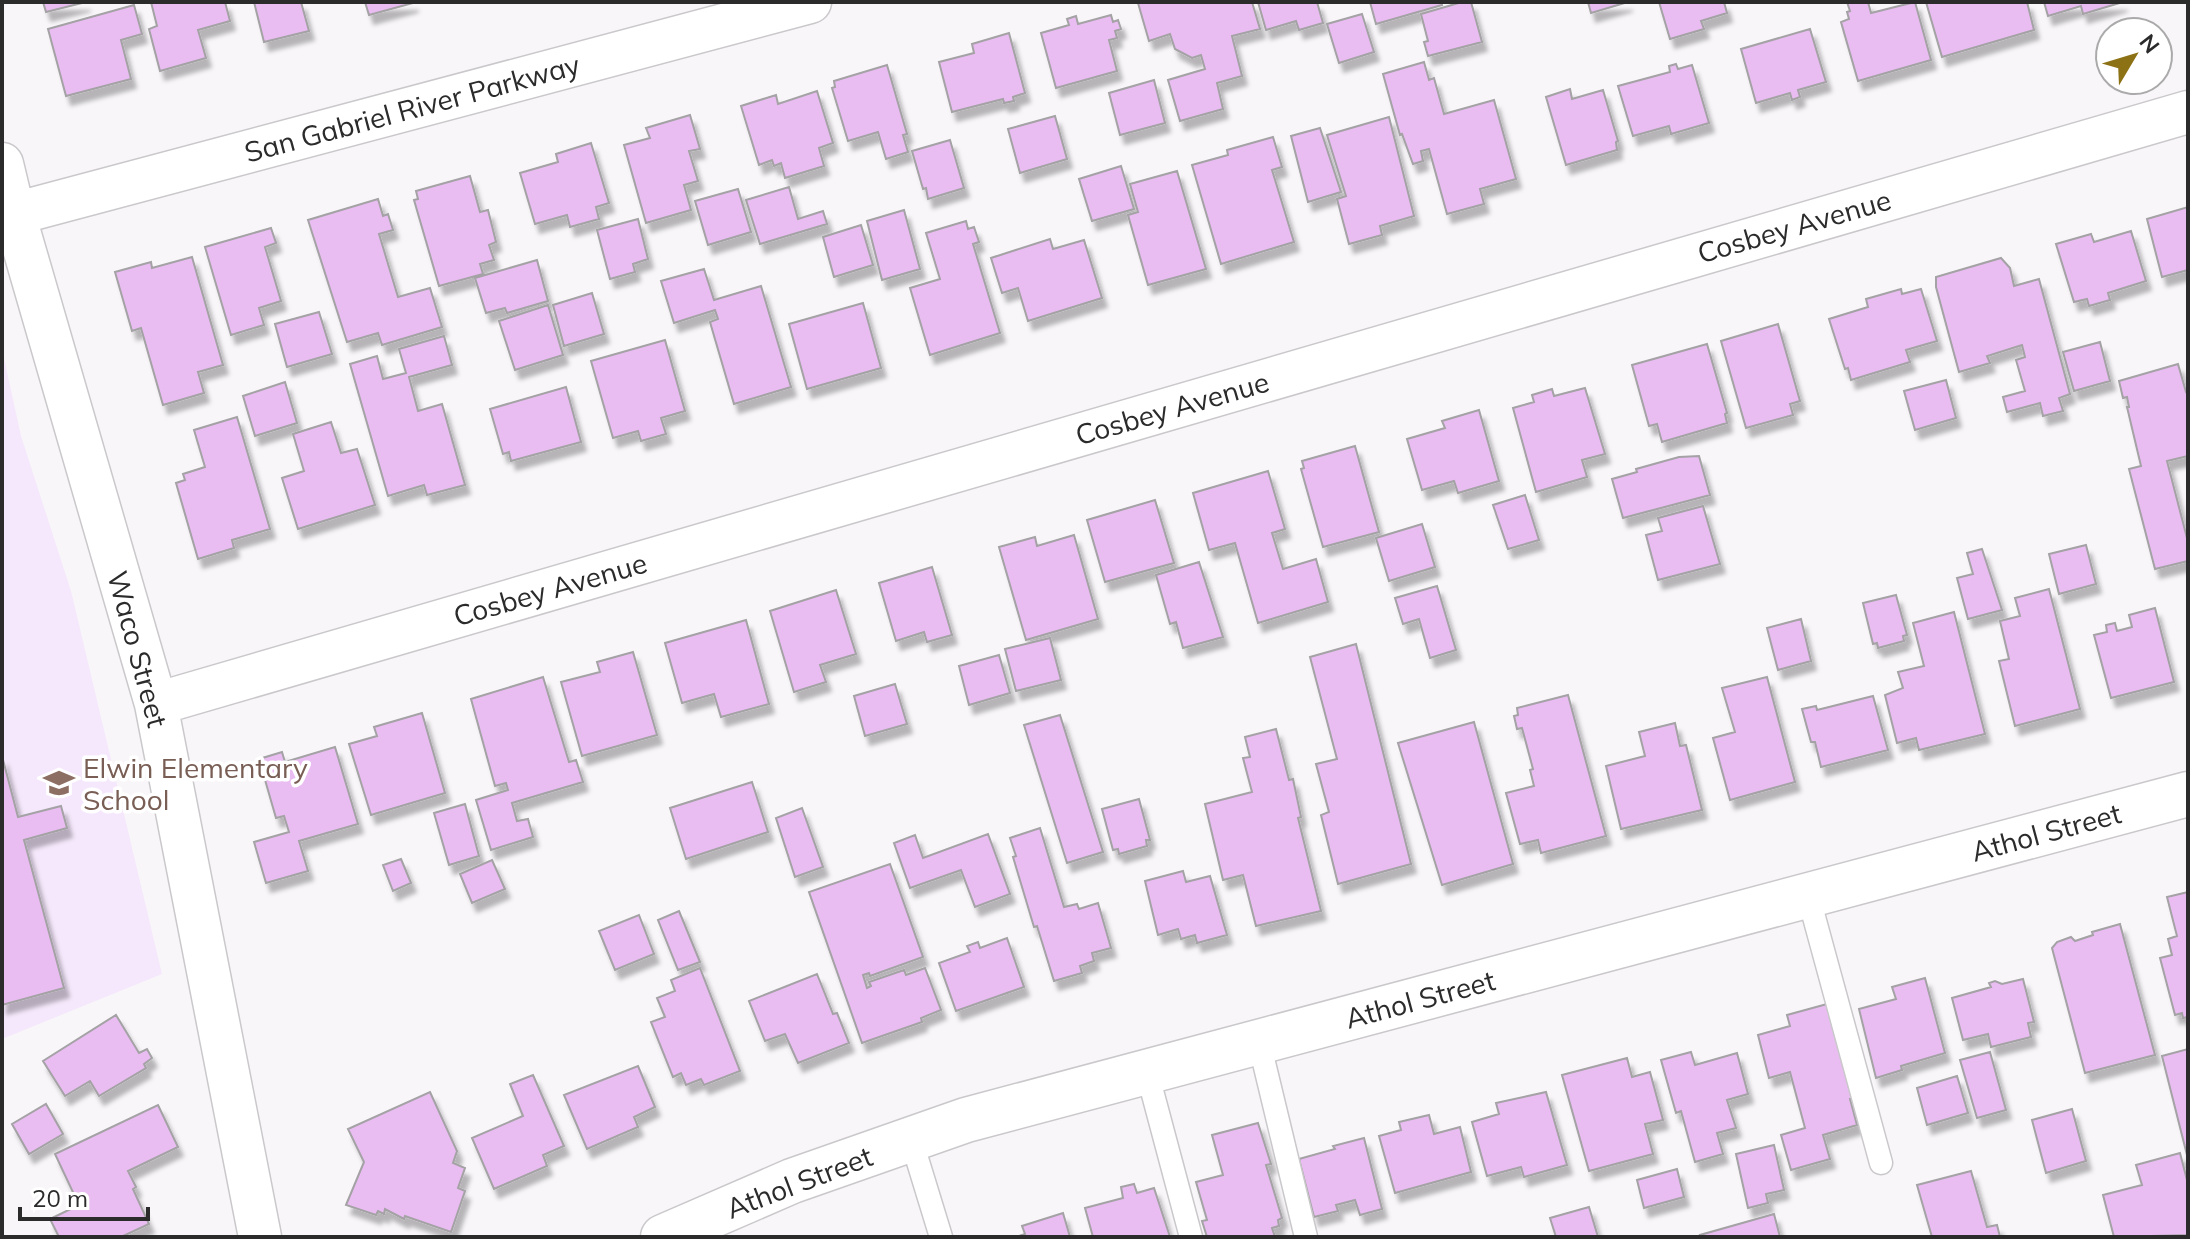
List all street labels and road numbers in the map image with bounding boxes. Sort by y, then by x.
street label: San Gabriel River Parkway [241,46,584,170]
street label: Cosbey Avenue [1693,182,1895,270]
street label: Cosbey Avenue [1071,364,1273,452]
street label: Cosbey Avenue [449,545,651,633]
street label: Waco Street [100,567,176,731]
street label: Athol Street [1967,795,2125,869]
street label: Athol Street [1341,962,1499,1036]
street label: Athol Street [721,1138,877,1226]

